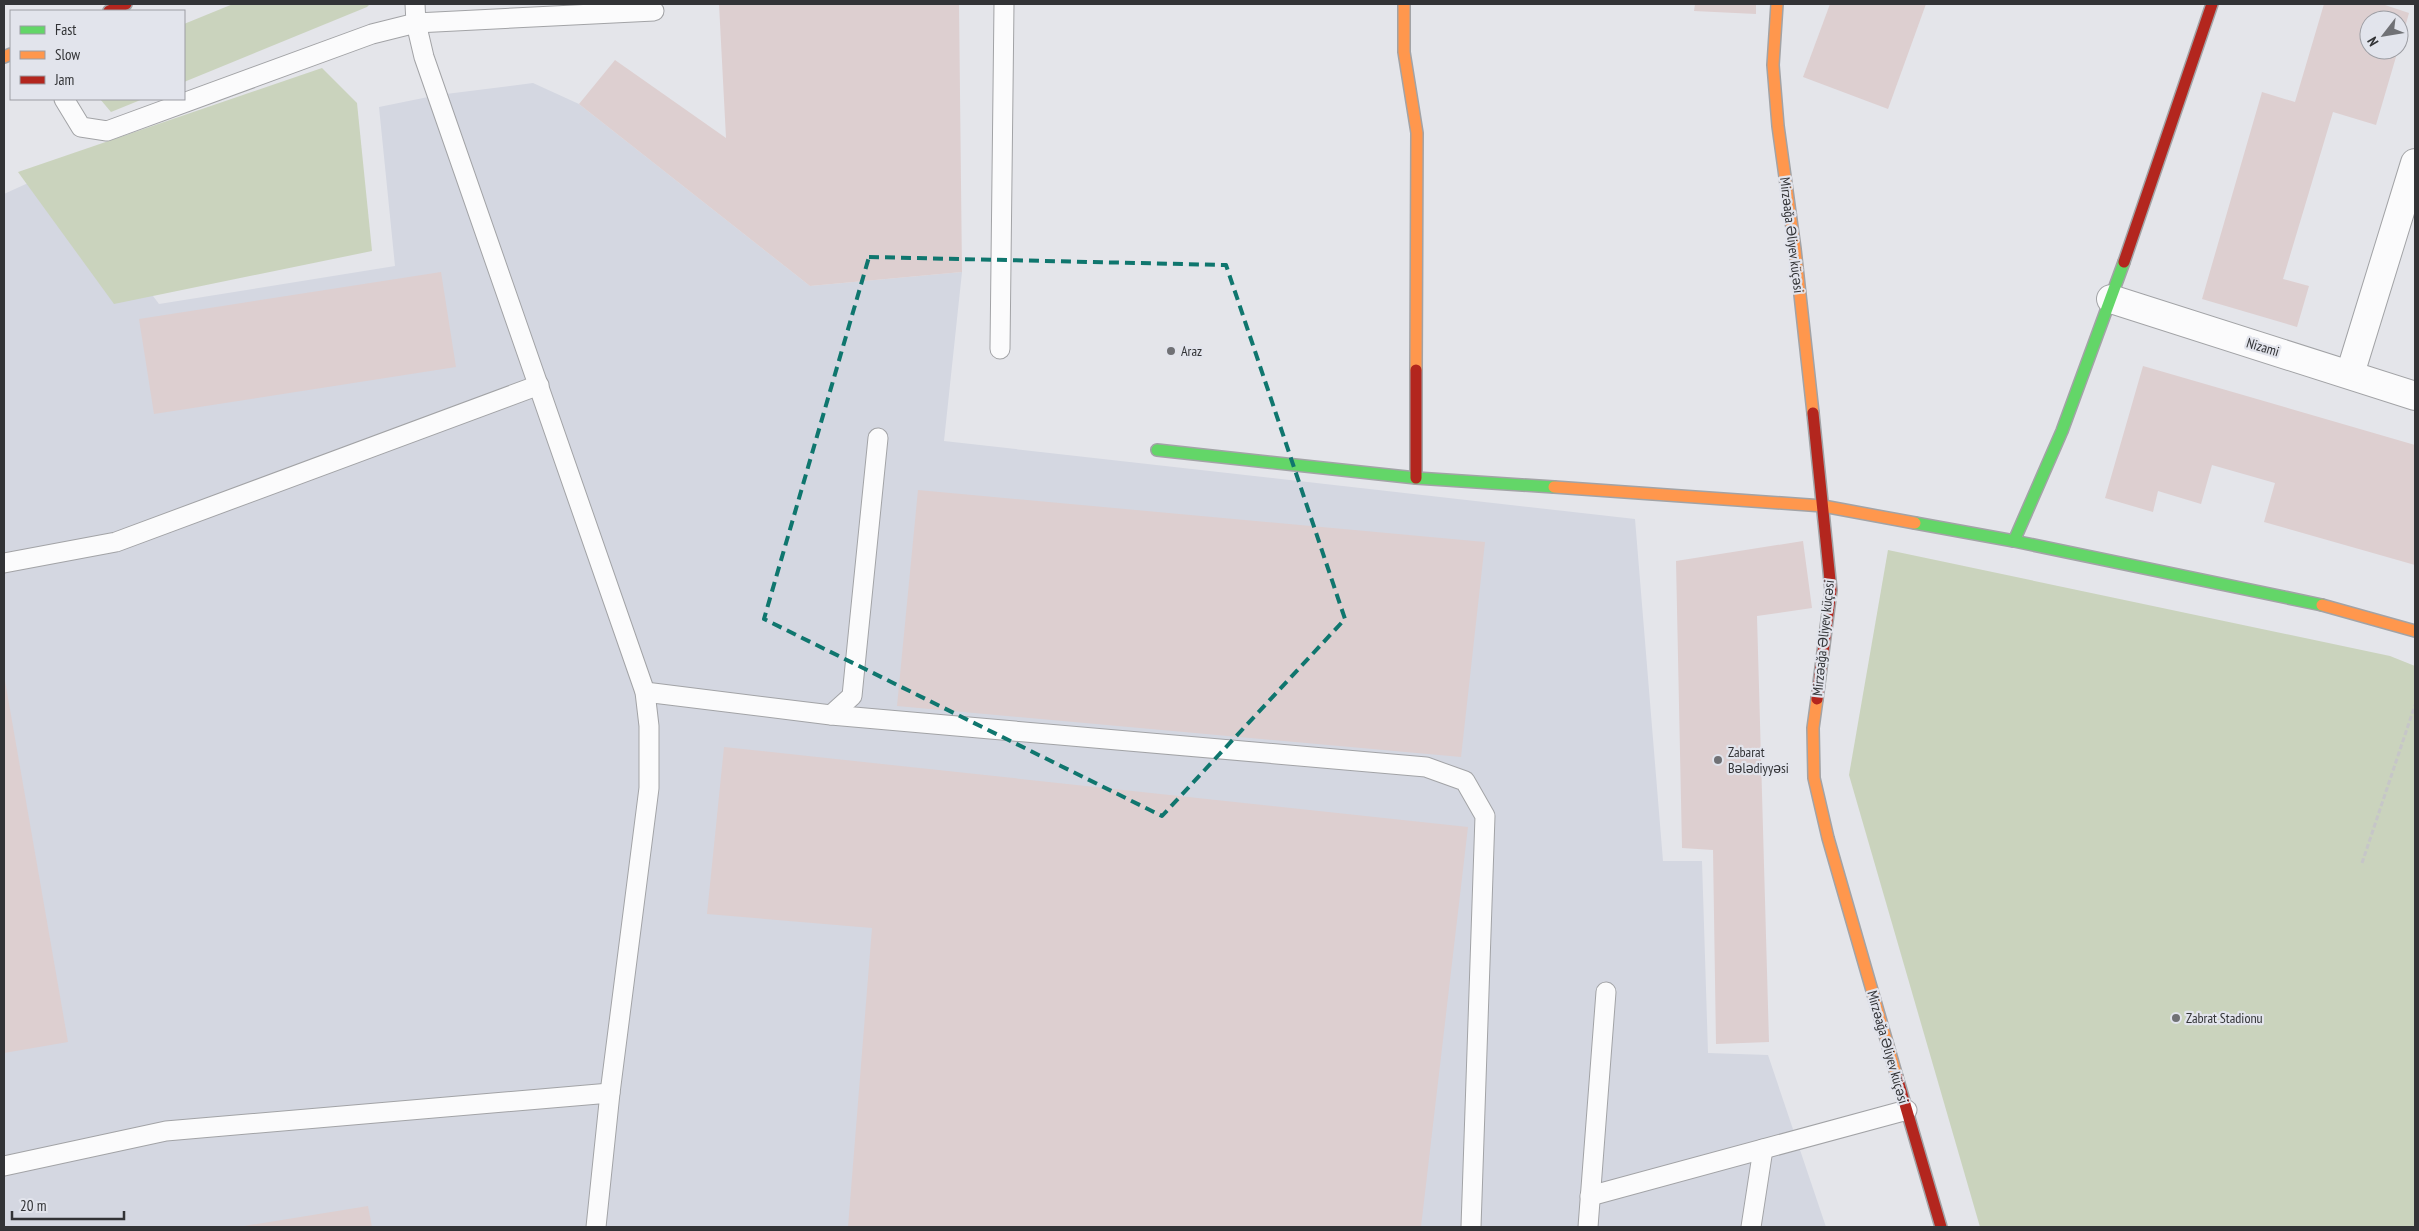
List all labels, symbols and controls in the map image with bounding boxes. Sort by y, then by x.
legend [10,10,185,100]
north arrow [2359,10,2409,60]
text: Fast [55,20,76,39]
text: N [2363,34,2383,50]
text: Slow [55,45,80,64]
text: Jam [54,70,74,89]
street label: Mirzəağa Əliyev küçəsi [1776,176,1808,294]
street label: Nizami [2244,334,2282,360]
place label: Araz [1181,342,1202,360]
marker: Araz [1165,345,1177,357]
street label: Mirzəağa Əliyev küçəsi [1808,579,1838,697]
place label: Zabarat Bələdiyyəsi [1728,743,1789,777]
marker: Zabarat Bələdiyyəsi [1712,754,1724,766]
street label: Mirzəağa Əliyev küçəsi [1863,989,1913,1105]
place label: Zabrat Stadionu [2186,1009,2263,1027]
marker: Zabrat Stadionu [2170,1012,2182,1024]
scale bar [12,1188,125,1220]
text: 20 m [20,1196,46,1215]

